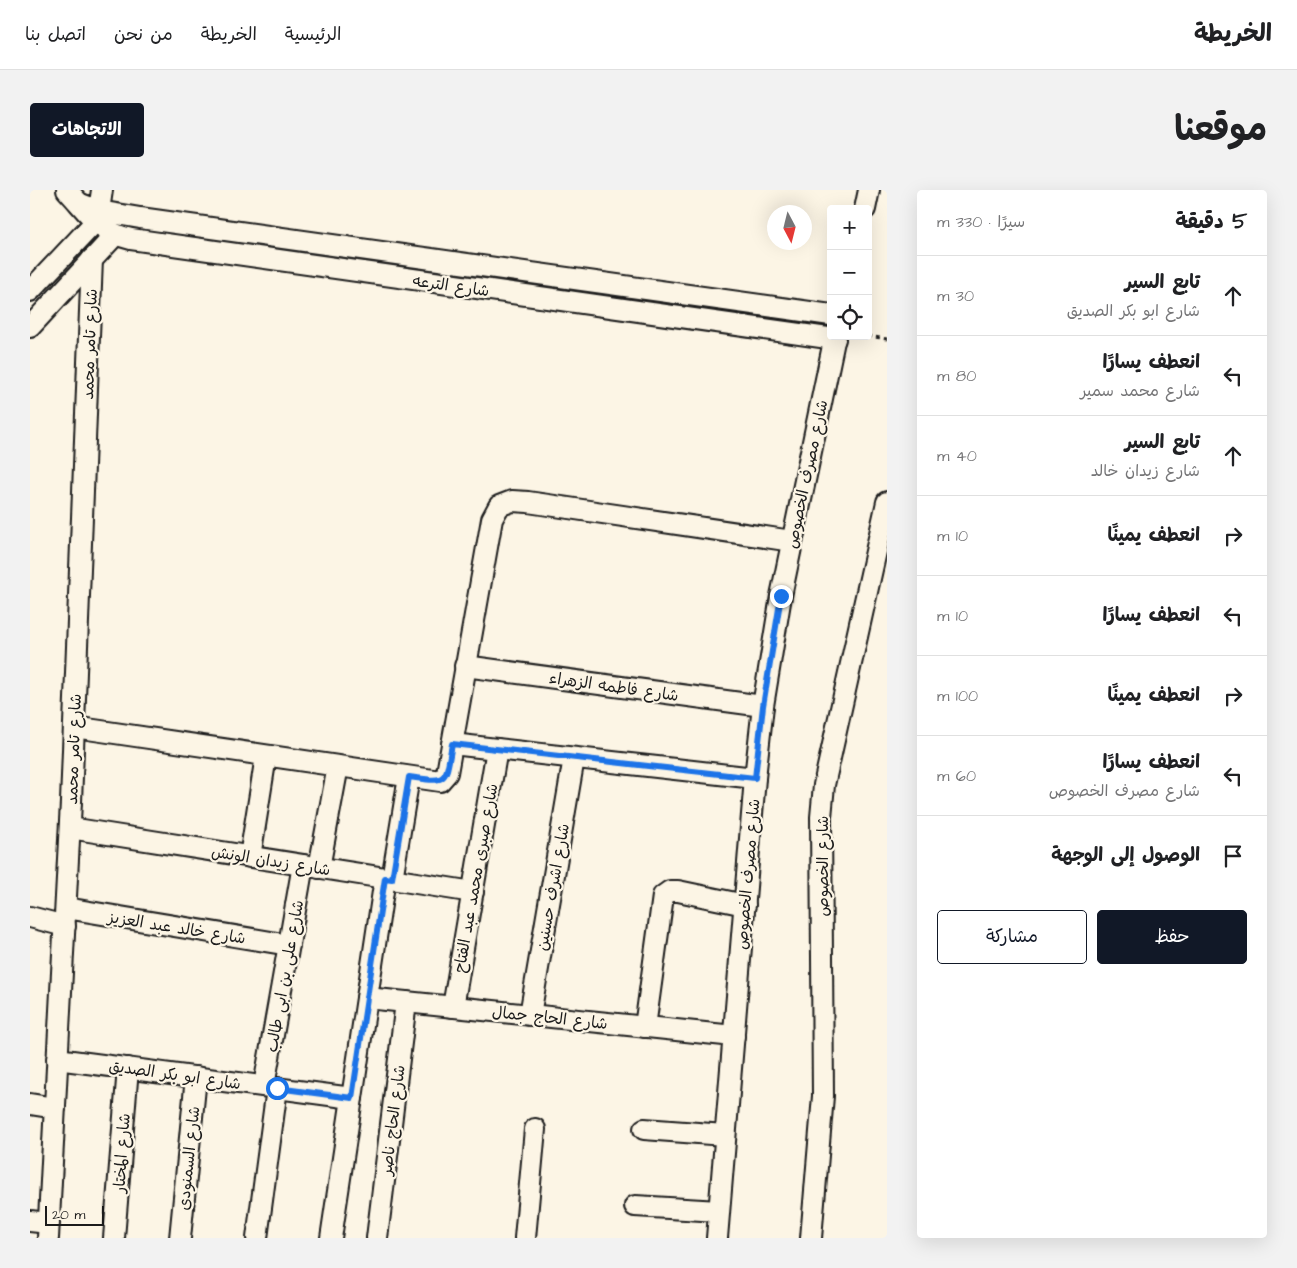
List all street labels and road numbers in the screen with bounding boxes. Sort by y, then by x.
street label: شارع الترعه [411,270,491,302]
street label: شارع تامر محمد [77,288,103,400]
street label: شارع مصرف الخصوص [780,398,833,551]
street label: شارع فاطمه الزهراء [548,667,680,707]
street label: شارع تامر محمد [61,693,87,805]
street label: شارع صبرى محمد عبد الفتاح [448,782,503,975]
street label: شارع مصرف الخصوص [730,798,766,950]
street label: شارع الخصوص [812,816,834,916]
street label: شارع اشرف حسنين [531,822,575,953]
street label: شارع زيدان الونش [210,841,332,881]
street label: شارع على بن ابى طالب [261,898,309,1054]
street label: شارع خالد عبد العزيز [104,906,247,950]
street label: شارع الحاج جمال [491,1001,609,1035]
street label: شارع ابو بكر الصديق [107,1055,242,1095]
street label: شارع الحاج ناصر [375,1064,411,1178]
street label: شارع السمنودى [173,1105,205,1211]
street label: شارع المختار [108,1113,136,1196]

